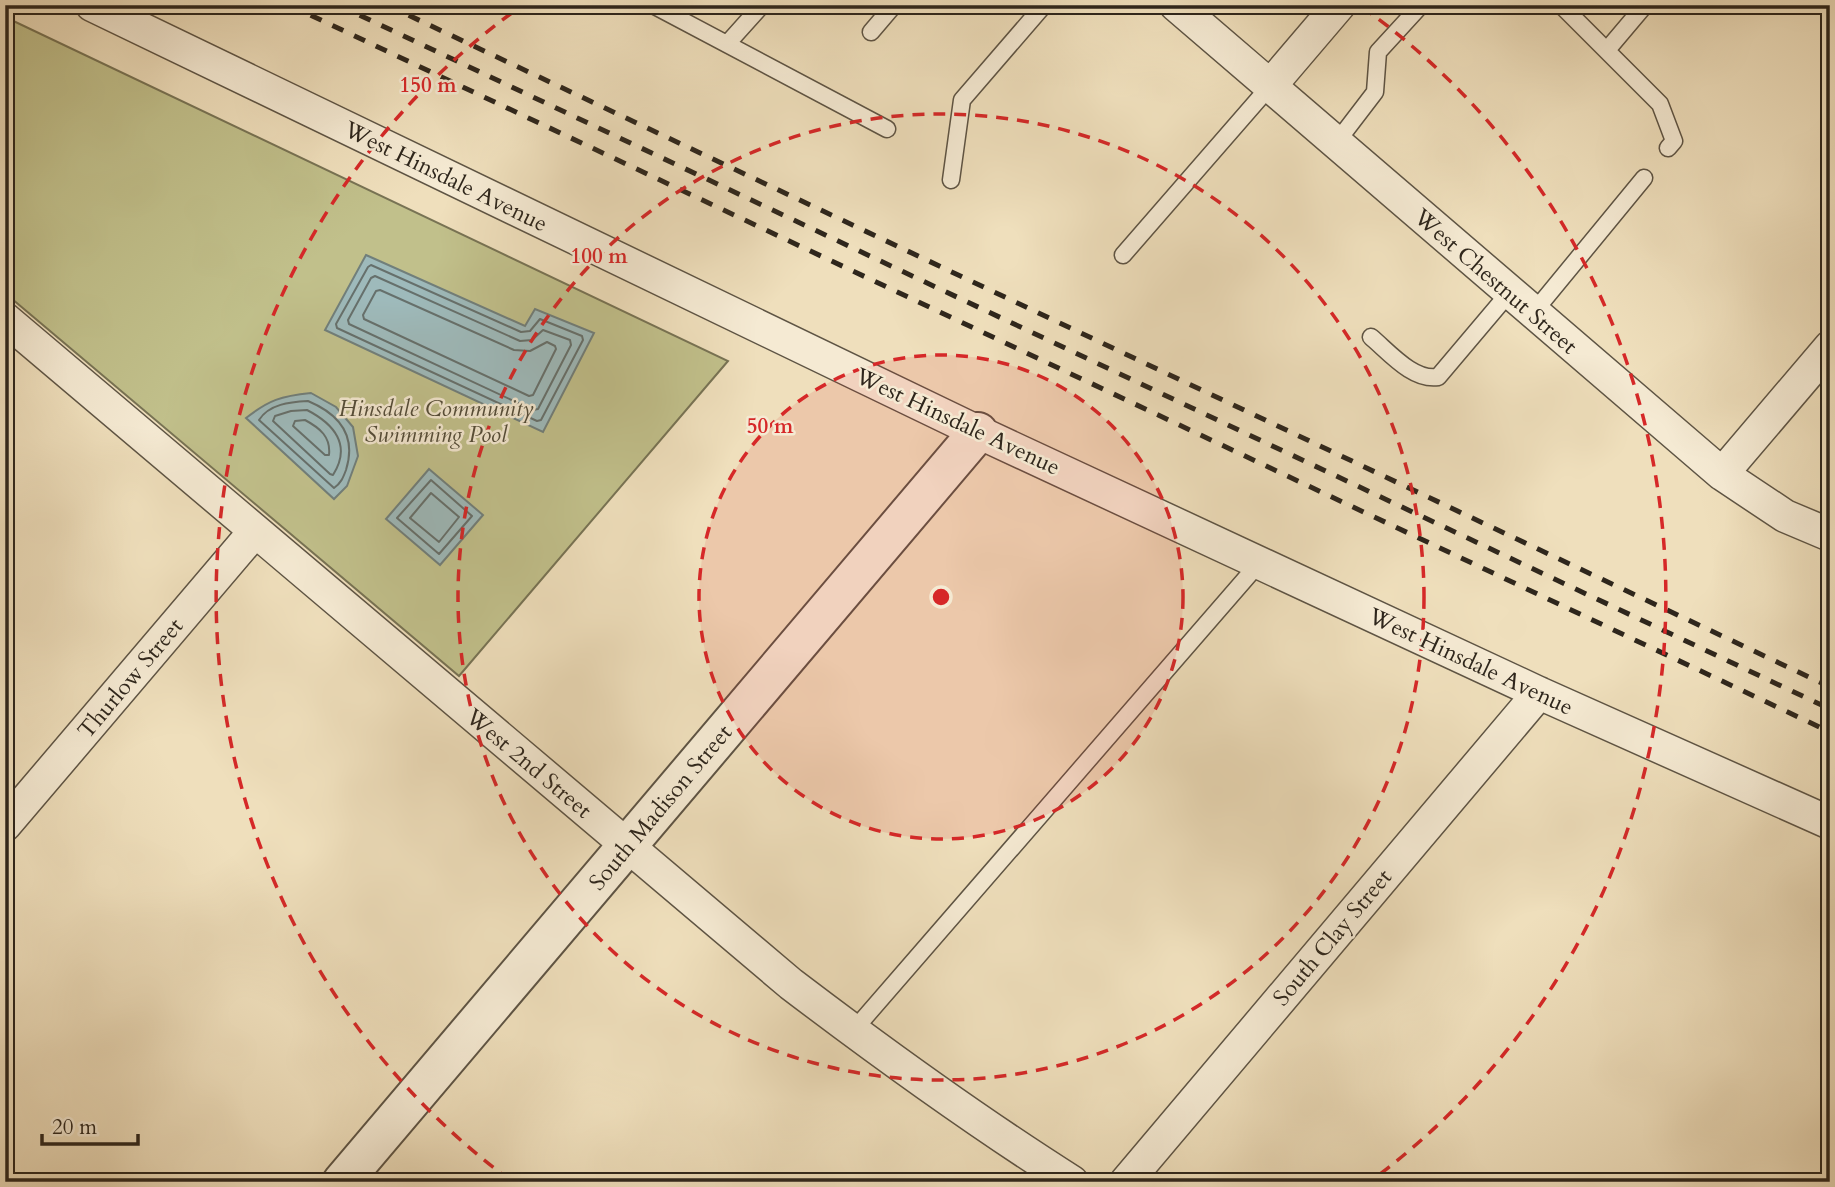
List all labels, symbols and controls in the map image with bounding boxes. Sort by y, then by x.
text: 150 m [399,71,457,100]
street label: West Hinsdale Avenue [338,113,553,239]
street label: West Chestnut Street [1407,201,1584,361]
text: 100 m [570,242,628,271]
street label: West Hinsdale Avenue [849,360,1065,483]
park label: Hinsdale Community Swimming Pool [338,393,534,450]
text: 50 m [747,412,794,441]
centre of rings [929,585,953,609]
street label: West Hinsdale Avenue [1362,600,1578,723]
street label: Thurlow Street [71,611,190,745]
street label: West 2nd Street [458,701,598,825]
street label: South Madison Street [582,718,739,897]
street label: South Clay Street [1266,862,1399,1012]
scale bar [42,1103,138,1147]
text: 20 m [52,1113,97,1142]

